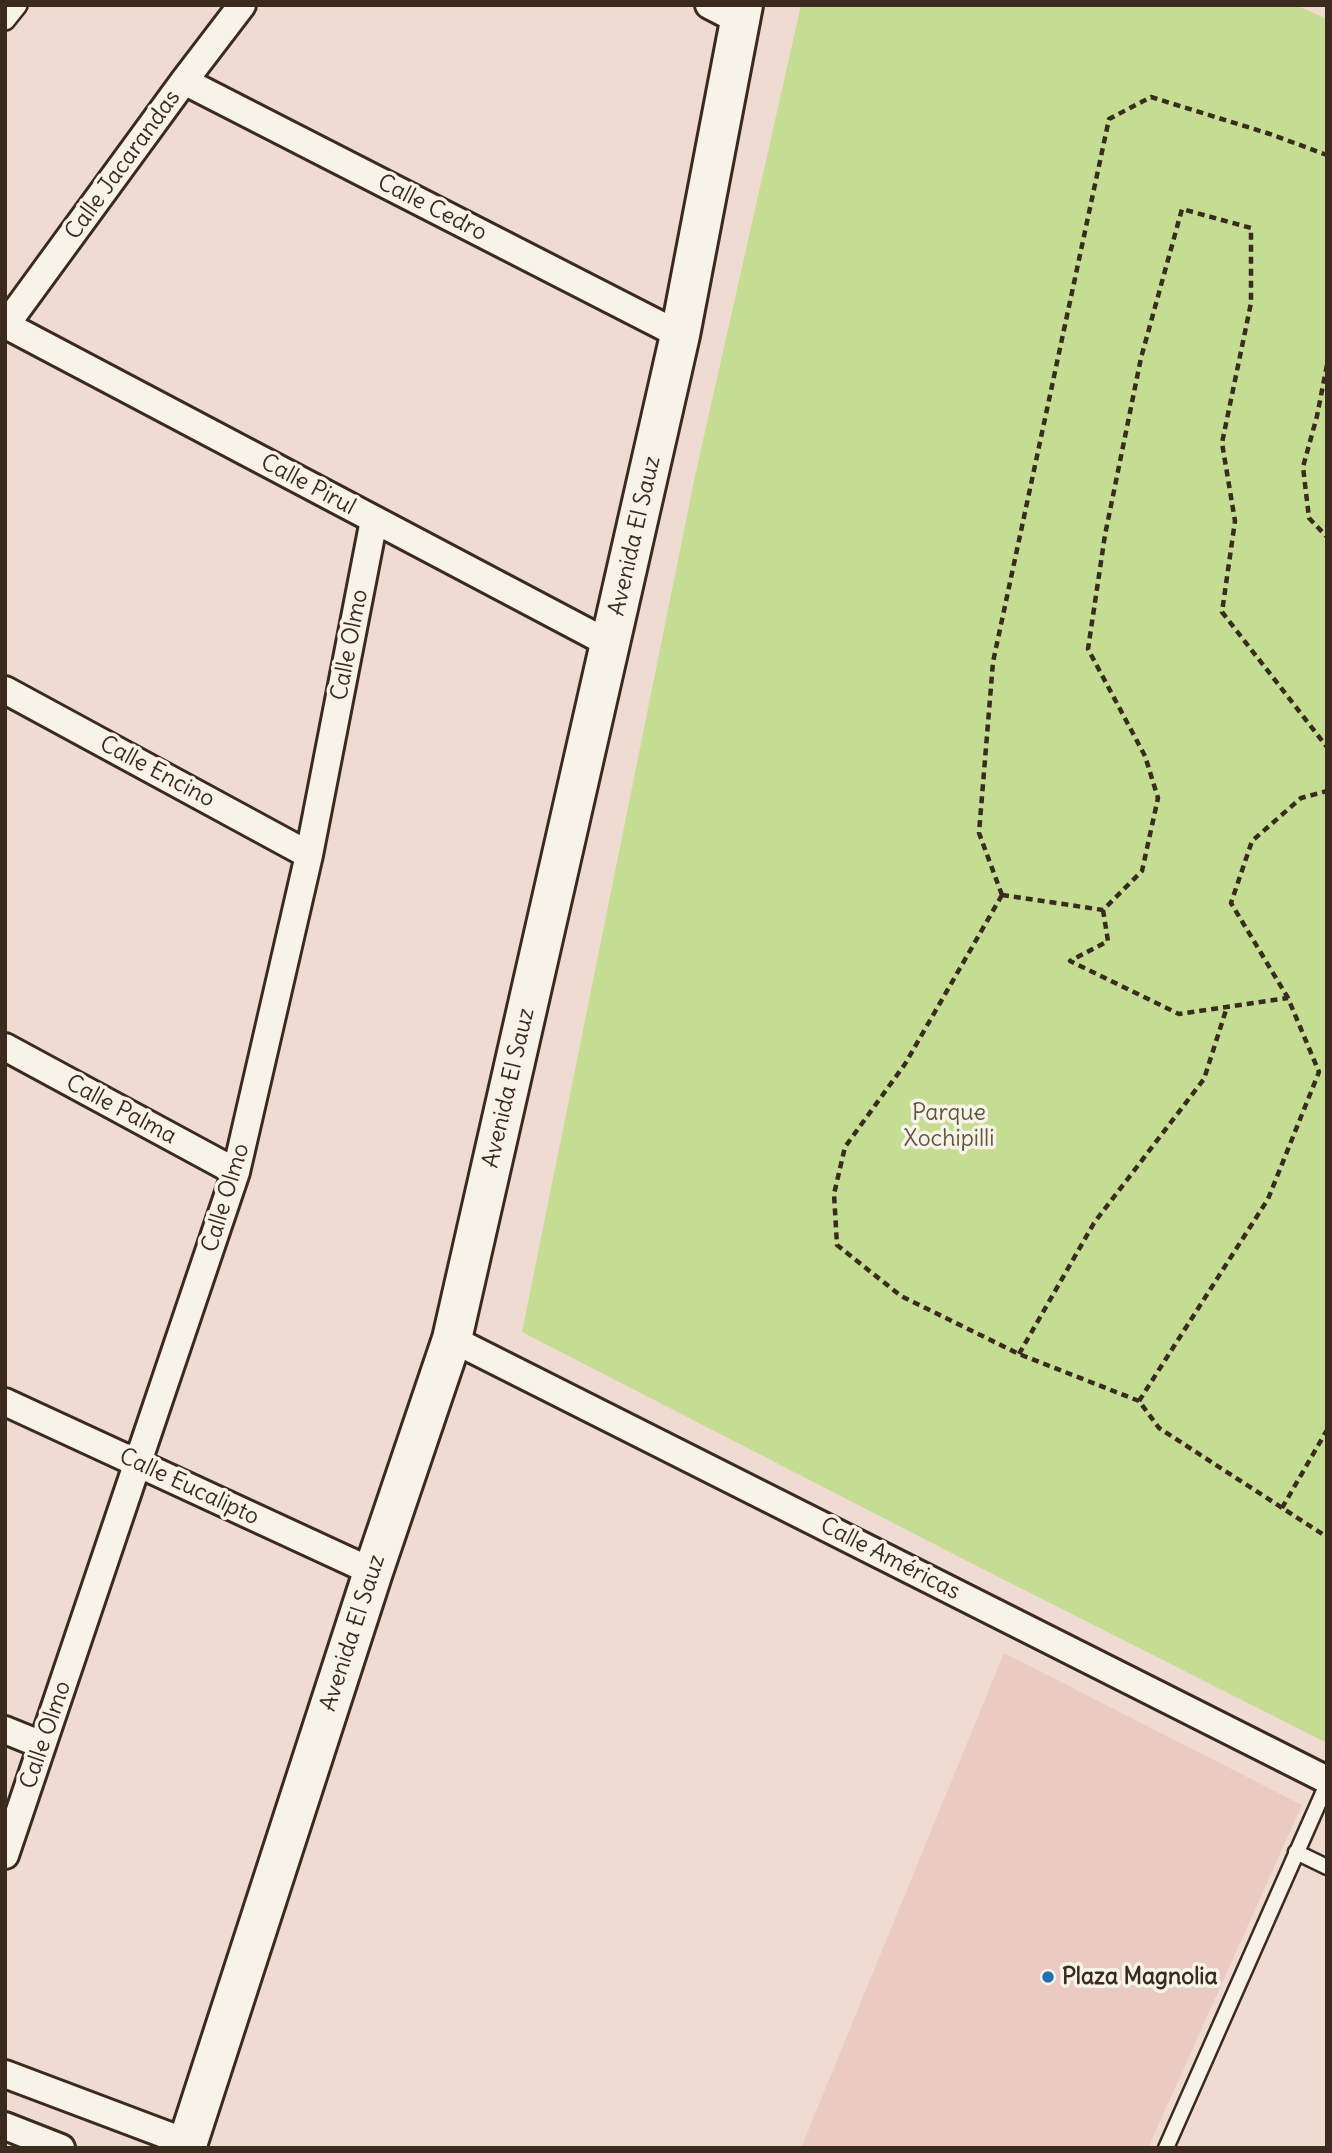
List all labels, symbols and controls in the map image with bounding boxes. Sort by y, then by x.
street label: Calle Jacarandas [59,85,187,245]
street label: Calle Cedro [373,169,491,247]
street label: Calle Pirul [256,449,360,521]
street label: Avenida El Sauz [603,453,667,619]
street label: Calle Olmo [326,587,374,703]
street label: Calle Encino [95,730,219,814]
street label: Avenida El Sauz [477,1005,541,1171]
street label: Calle Palma [61,1069,181,1151]
park label: Parque Xochipilli [904,1099,994,1153]
street label: Calle Olmo [196,1140,256,1256]
street label: Calle Eucalipto [115,1443,263,1531]
street label: Calle Américas [815,1512,965,1606]
street label: Avenida El Sauz [315,1551,391,1715]
street label: Calle Olmo [15,1677,77,1793]
place label: Plaza Magnolia [1062,1963,1218,1991]
marker: Plaza Magnolia [1040,1969,1056,1985]

